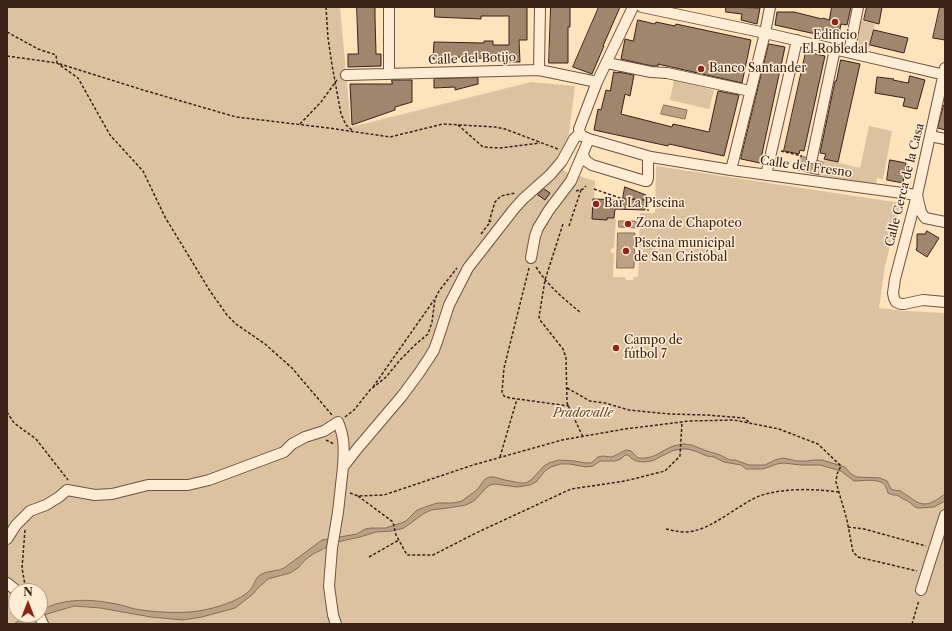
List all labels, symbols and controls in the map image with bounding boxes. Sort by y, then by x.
marker: Edificio El Robledal [830,17,840,27]
place label: Edificio El Robledal [802,29,868,57]
street label: Calle del Botijo [428,50,516,68]
place label: Banco Santander [709,62,806,76]
marker: Banco Santander [696,64,706,74]
street label: Calle Cerca de la Casa [883,122,927,248]
street label: Calle del Fresno [759,153,853,181]
place label: Bar La Piscina [604,197,685,211]
marker: Bar La Piscina [591,199,601,209]
place label: Zona de Chapoteo [636,217,742,231]
marker: Zona de Chapoteo [623,219,633,229]
place label: Piscina municipal de San Cristóbal [634,237,735,265]
marker: Piscina municipal de San Cristóbal [621,246,631,256]
place label: Campo de fútbol 7 [624,334,683,362]
marker: Campo de fútbol 7 [611,343,621,353]
park label: Pradovalle [553,407,613,421]
north arrow [8,583,48,623]
text: N [23,585,33,599]

